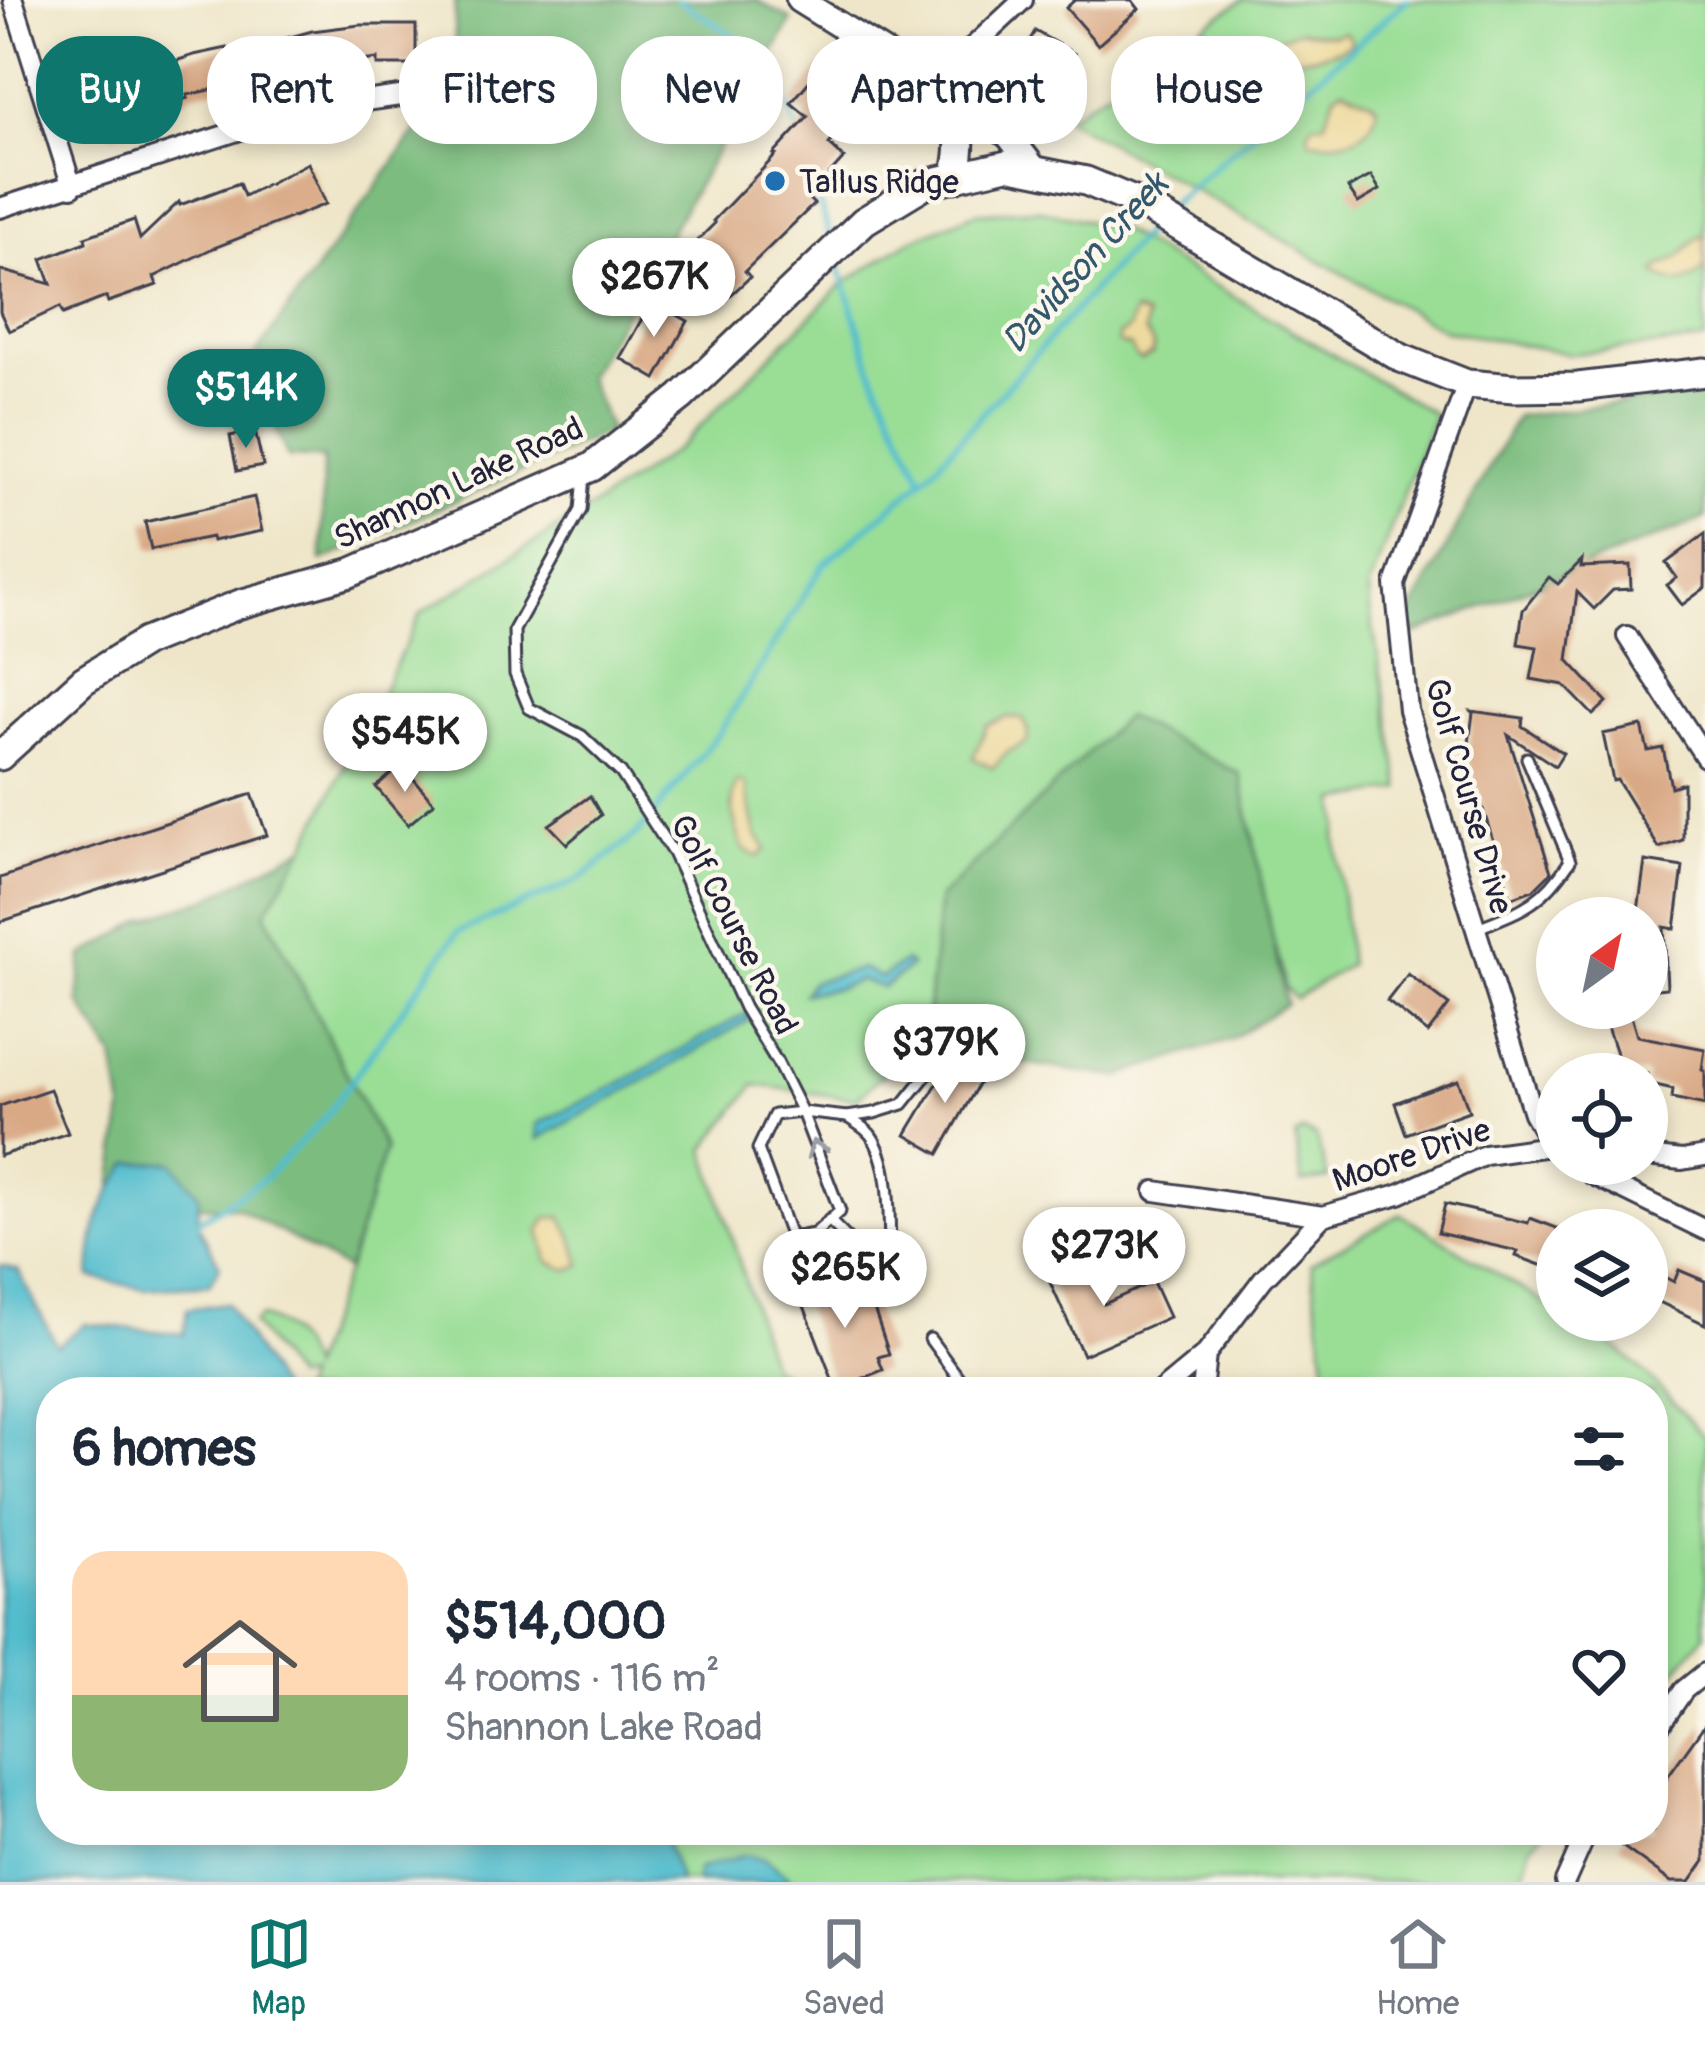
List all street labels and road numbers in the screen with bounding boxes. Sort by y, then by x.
street label: Shannon Lake Road [328,408,590,559]
street label: Golf Course Drive [1415,674,1522,919]
street label: Golf Course Road [661,808,807,1041]
street label: Moore Drive [1327,1109,1496,1202]

